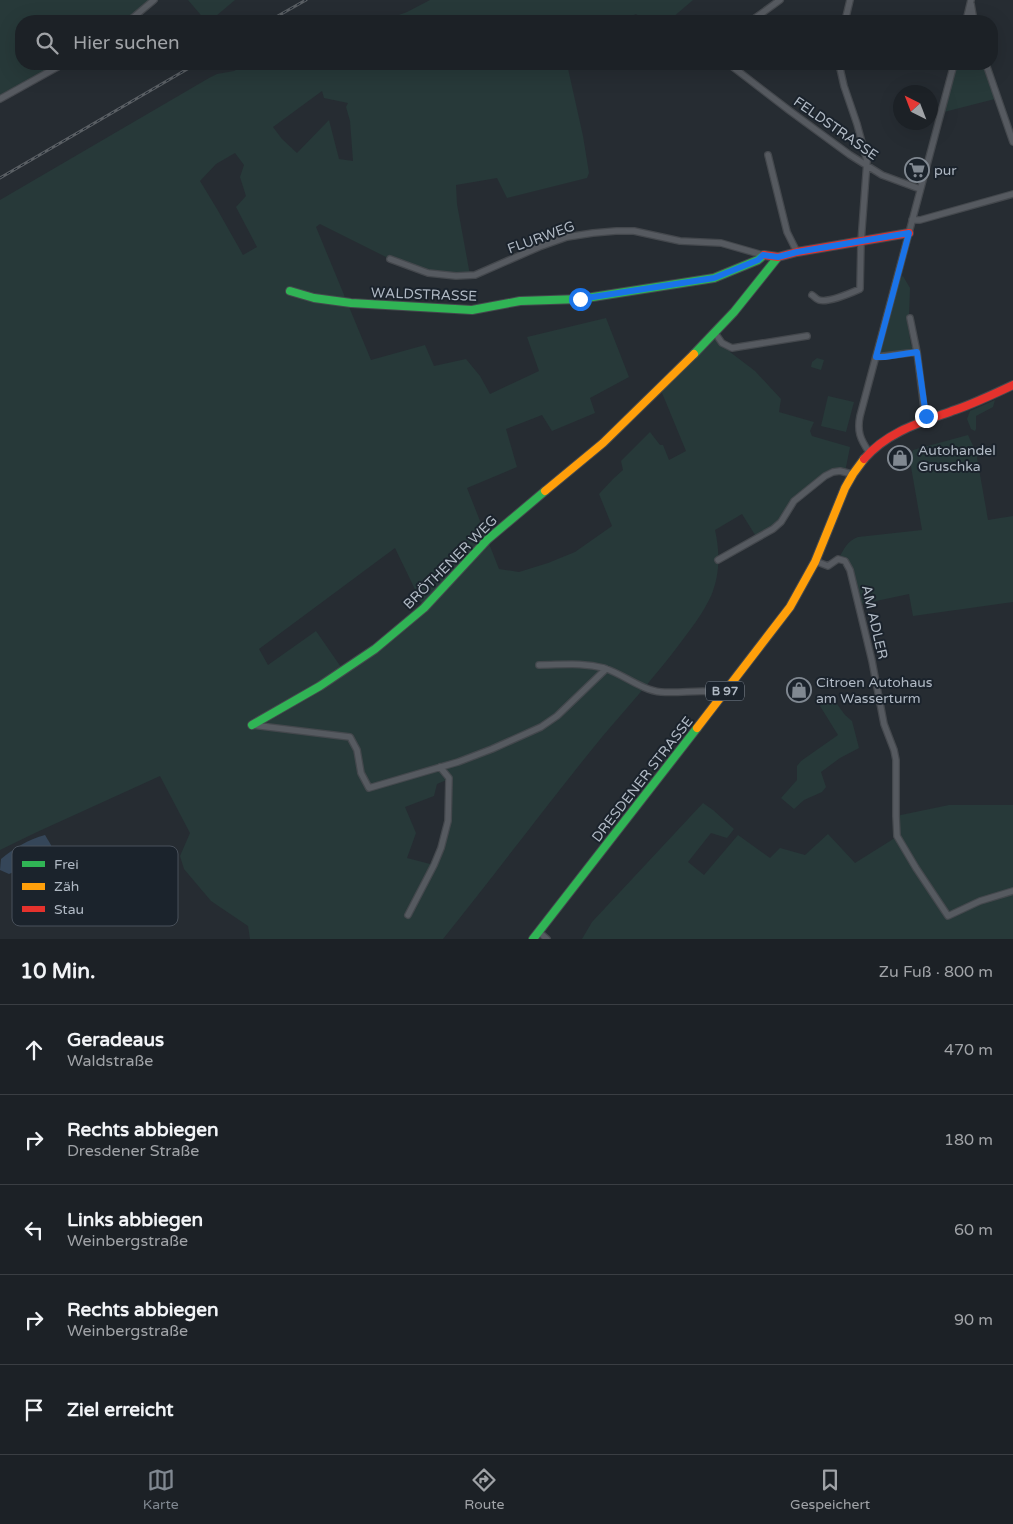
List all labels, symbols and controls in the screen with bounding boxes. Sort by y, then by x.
search box [15,15,998,70]
icon: search [33,29,61,57]
text: Hier suchen [73,32,180,54]
north arrow [893,85,938,130]
street label: FELDSTRASSE [790,93,881,164]
supermarket icon: pur [904,157,930,183]
place label: pur [934,162,957,179]
street label: FLURWEG [505,217,577,258]
street label: WALDSTRASSE [371,284,478,305]
route start [569,288,592,311]
route end [915,405,938,428]
place label: Autohandel Gruschka [918,442,996,475]
shop icon: Autohandel Gruschka [887,445,913,471]
street label: BRÖTHENER WEG [400,512,501,613]
street label: AM ADLER [858,583,891,661]
place label: Citroen Autohaus am Wasserturm [816,674,933,707]
shop icon: Citroen Autohaus am Wasserturm [786,677,812,703]
road number: B 97 [706,681,744,700]
street label: DRESDENER STRASSE [588,713,697,845]
legend [12,846,178,926]
text: Frei [54,856,79,873]
text: Zäh [54,878,79,895]
text: Stau [54,901,84,918]
text: 10 Min. [20,959,95,984]
text: Zu Fuß · 800 m [879,962,993,982]
text: Geradeaus [67,1029,164,1051]
icon: ahead [20,1036,48,1064]
text: 470 m [944,1040,993,1060]
text: Waldstraße [67,1051,153,1071]
text: Rechts abbiegen [67,1119,219,1141]
icon: right [20,1126,48,1154]
text: 180 m [944,1130,993,1150]
text: Dresdener Straße [67,1141,199,1161]
text: Links abbiegen [67,1209,203,1231]
icon: left [20,1216,48,1244]
text: 60 m [954,1220,993,1240]
text: Weinbergstraße [67,1231,188,1251]
text: Rechts abbiegen [67,1299,219,1321]
icon: right [20,1306,48,1334]
text: 90 m [954,1310,993,1330]
text: Weinbergstraße [67,1321,188,1341]
icon: arrive [20,1396,48,1424]
text: Ziel erreicht [67,1399,174,1421]
tab: Karte [143,1466,179,1513]
tab: Route [464,1466,504,1513]
tab: Gespeichert [790,1466,870,1513]

